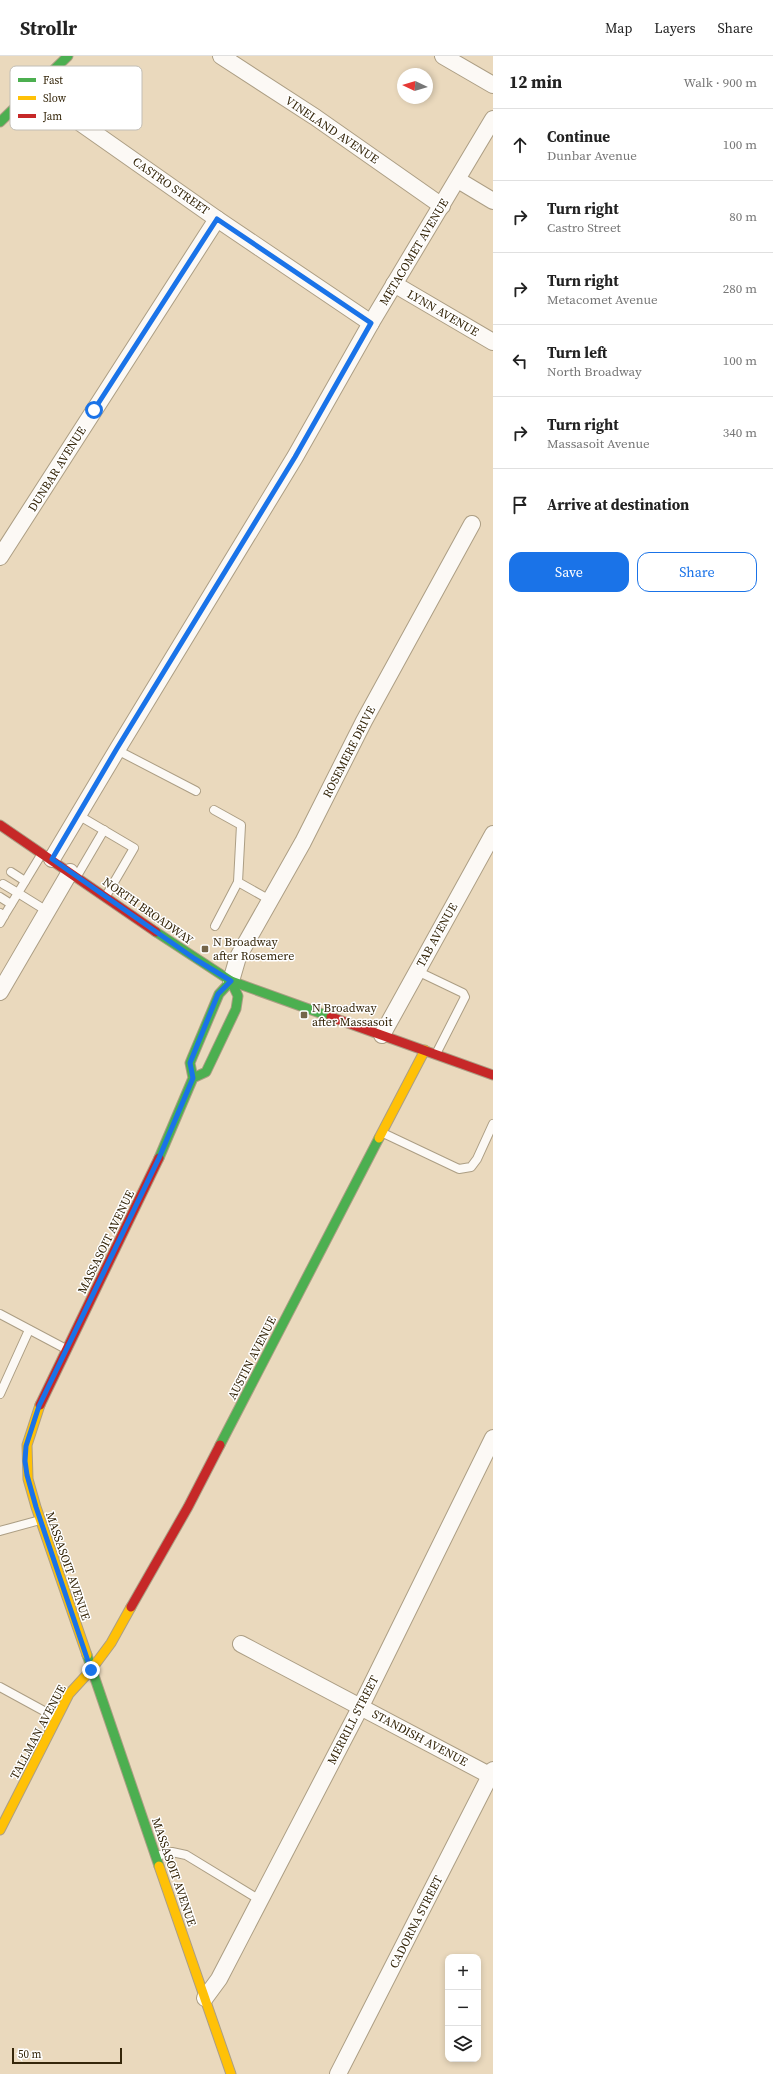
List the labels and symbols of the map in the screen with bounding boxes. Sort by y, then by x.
legend [10,66,142,130]
north arrow [397,68,433,104]
text: Fast [43,73,63,88]
text: Slow [43,91,67,106]
street label: VINELAND AVENUE [282,93,382,167]
text: Jam [42,109,62,124]
street label: CASTRO STREET [129,154,213,219]
street label: METACOMET AVENUE [376,196,452,308]
street label: LYNN AVENUE [404,286,482,340]
route start [85,401,103,419]
street label: DUNBAR AVENUE [24,423,90,515]
street label: ROSEMERE DRIVE [319,703,379,801]
street label: NORTH BROADWAY [100,874,197,948]
street label: TAB AVENUE [413,900,461,970]
place label: N Broadway after Rosemere [213,934,294,964]
marker: N Broadway after Rosemere [200,944,210,954]
place label: N Broadway after Massasoit [312,1000,392,1030]
marker: N Broadway after Massasoit [299,1010,309,1020]
street label: MASSASOIT AVENUE [74,1187,138,1297]
street label: AUSTIN AVENUE [224,1314,280,1402]
street label: MASSASOIT AVENUE [42,1510,94,1622]
route end [82,1661,100,1679]
street label: MERRILL STREET [324,1672,383,1767]
street label: TALLMAN AVENUE [6,1682,70,1782]
street label: STANDISH AVENUE [369,1706,471,1770]
street label: MASSASOIT AVENUE [148,1816,200,1928]
street label: CADORNA STREET [386,1872,447,1971]
scale bar [12,2046,122,2065]

